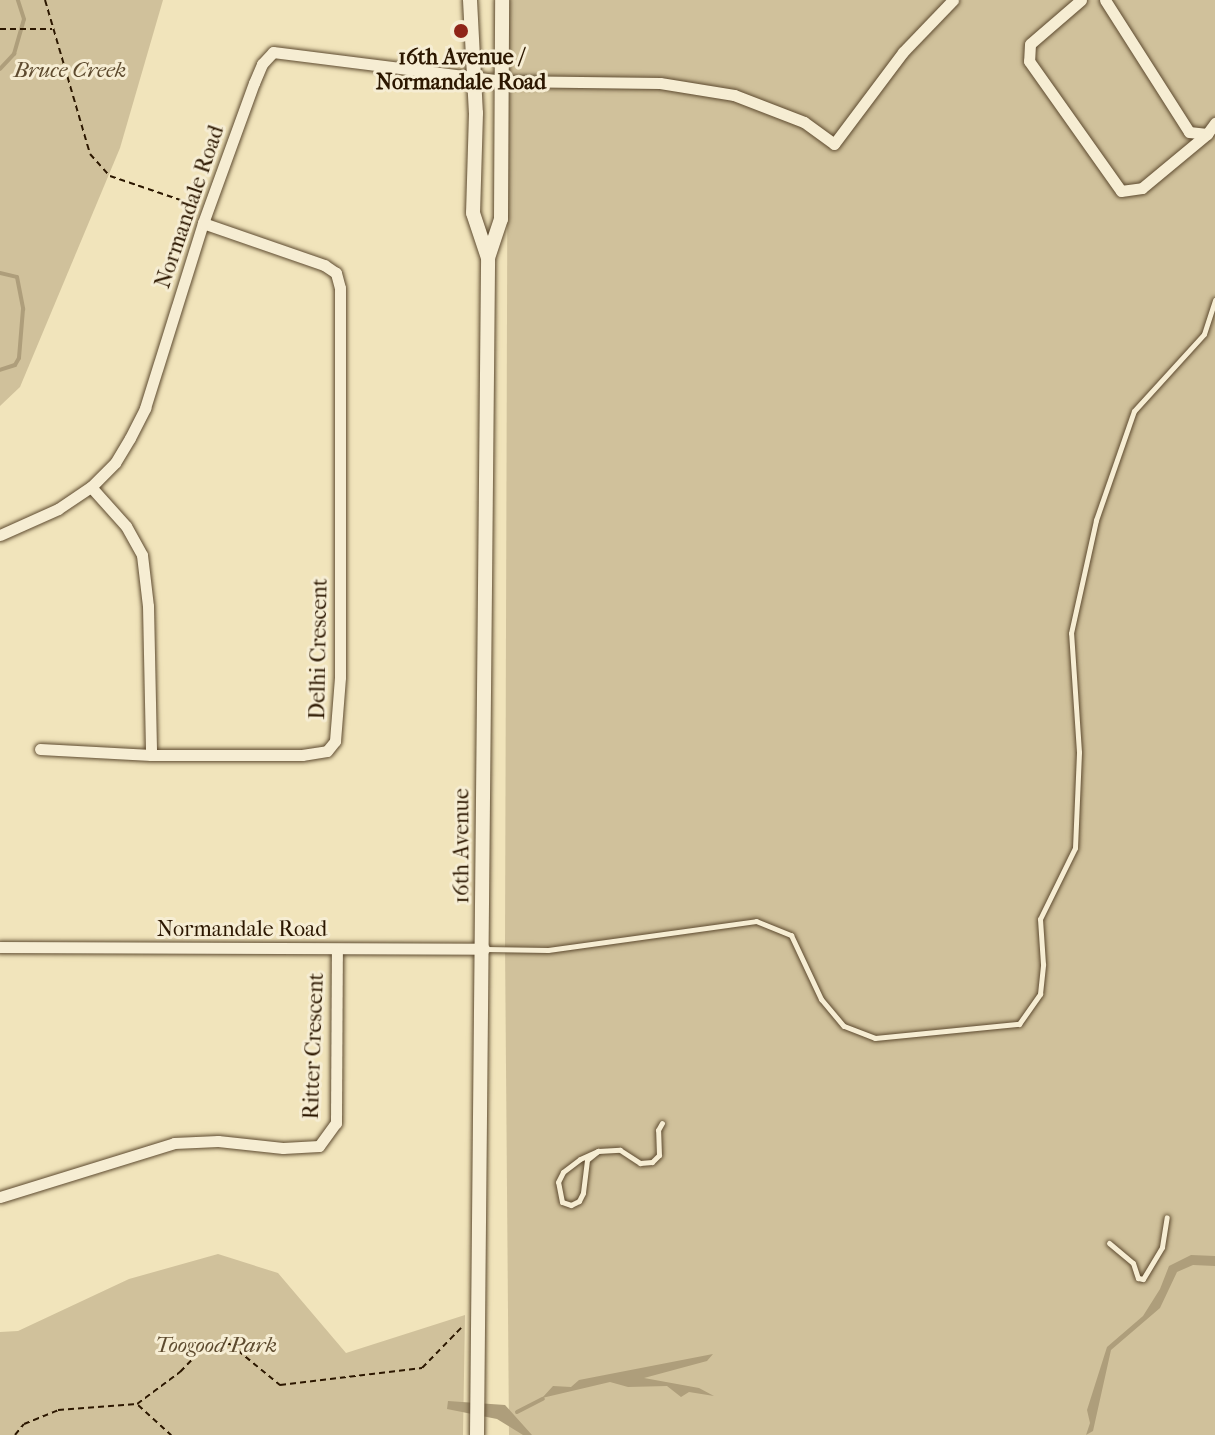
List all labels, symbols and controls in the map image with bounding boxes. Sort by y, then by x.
marker: 16th Avenue / Normandale Road [452,22,470,40]
place label: 16th Avenue / Normandale Road [376,44,546,96]
park label: Bruce Creek [14,58,126,84]
street label: Normandale Road [150,122,230,292]
street label: Delhi Crescent [305,578,333,720]
street label: 16th Avenue [449,788,475,904]
street label: Normandale Road [157,917,327,943]
street label: Ritter Crescent [298,972,330,1120]
park label: Toogood Park [155,1333,277,1359]

